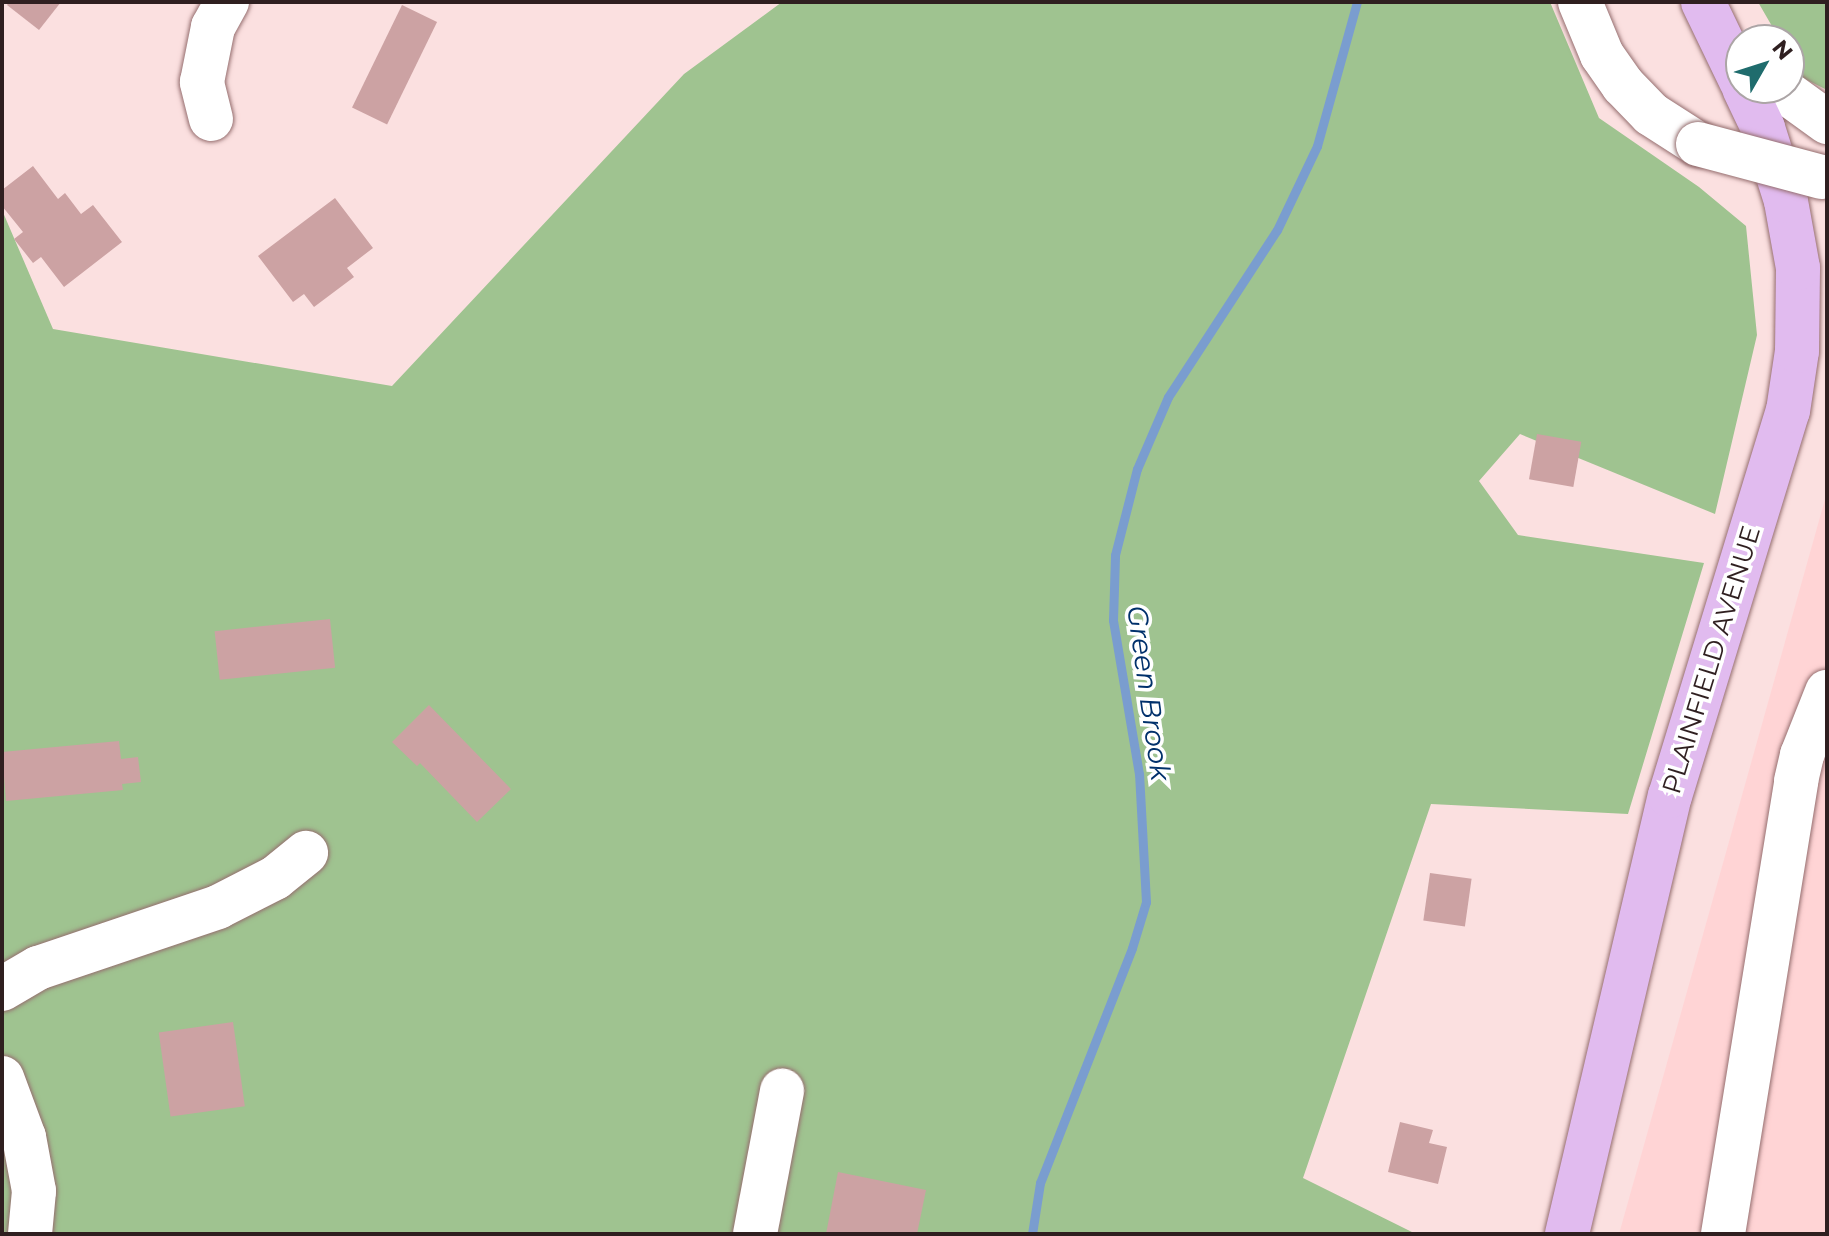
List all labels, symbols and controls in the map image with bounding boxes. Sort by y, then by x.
north arrow [1725,24,1805,104]
text: N [1766,34,1799,65]
street label: PLAINFIELD AVENUE [1656,522,1768,798]
water label: Green Brook [1120,603,1178,783]

